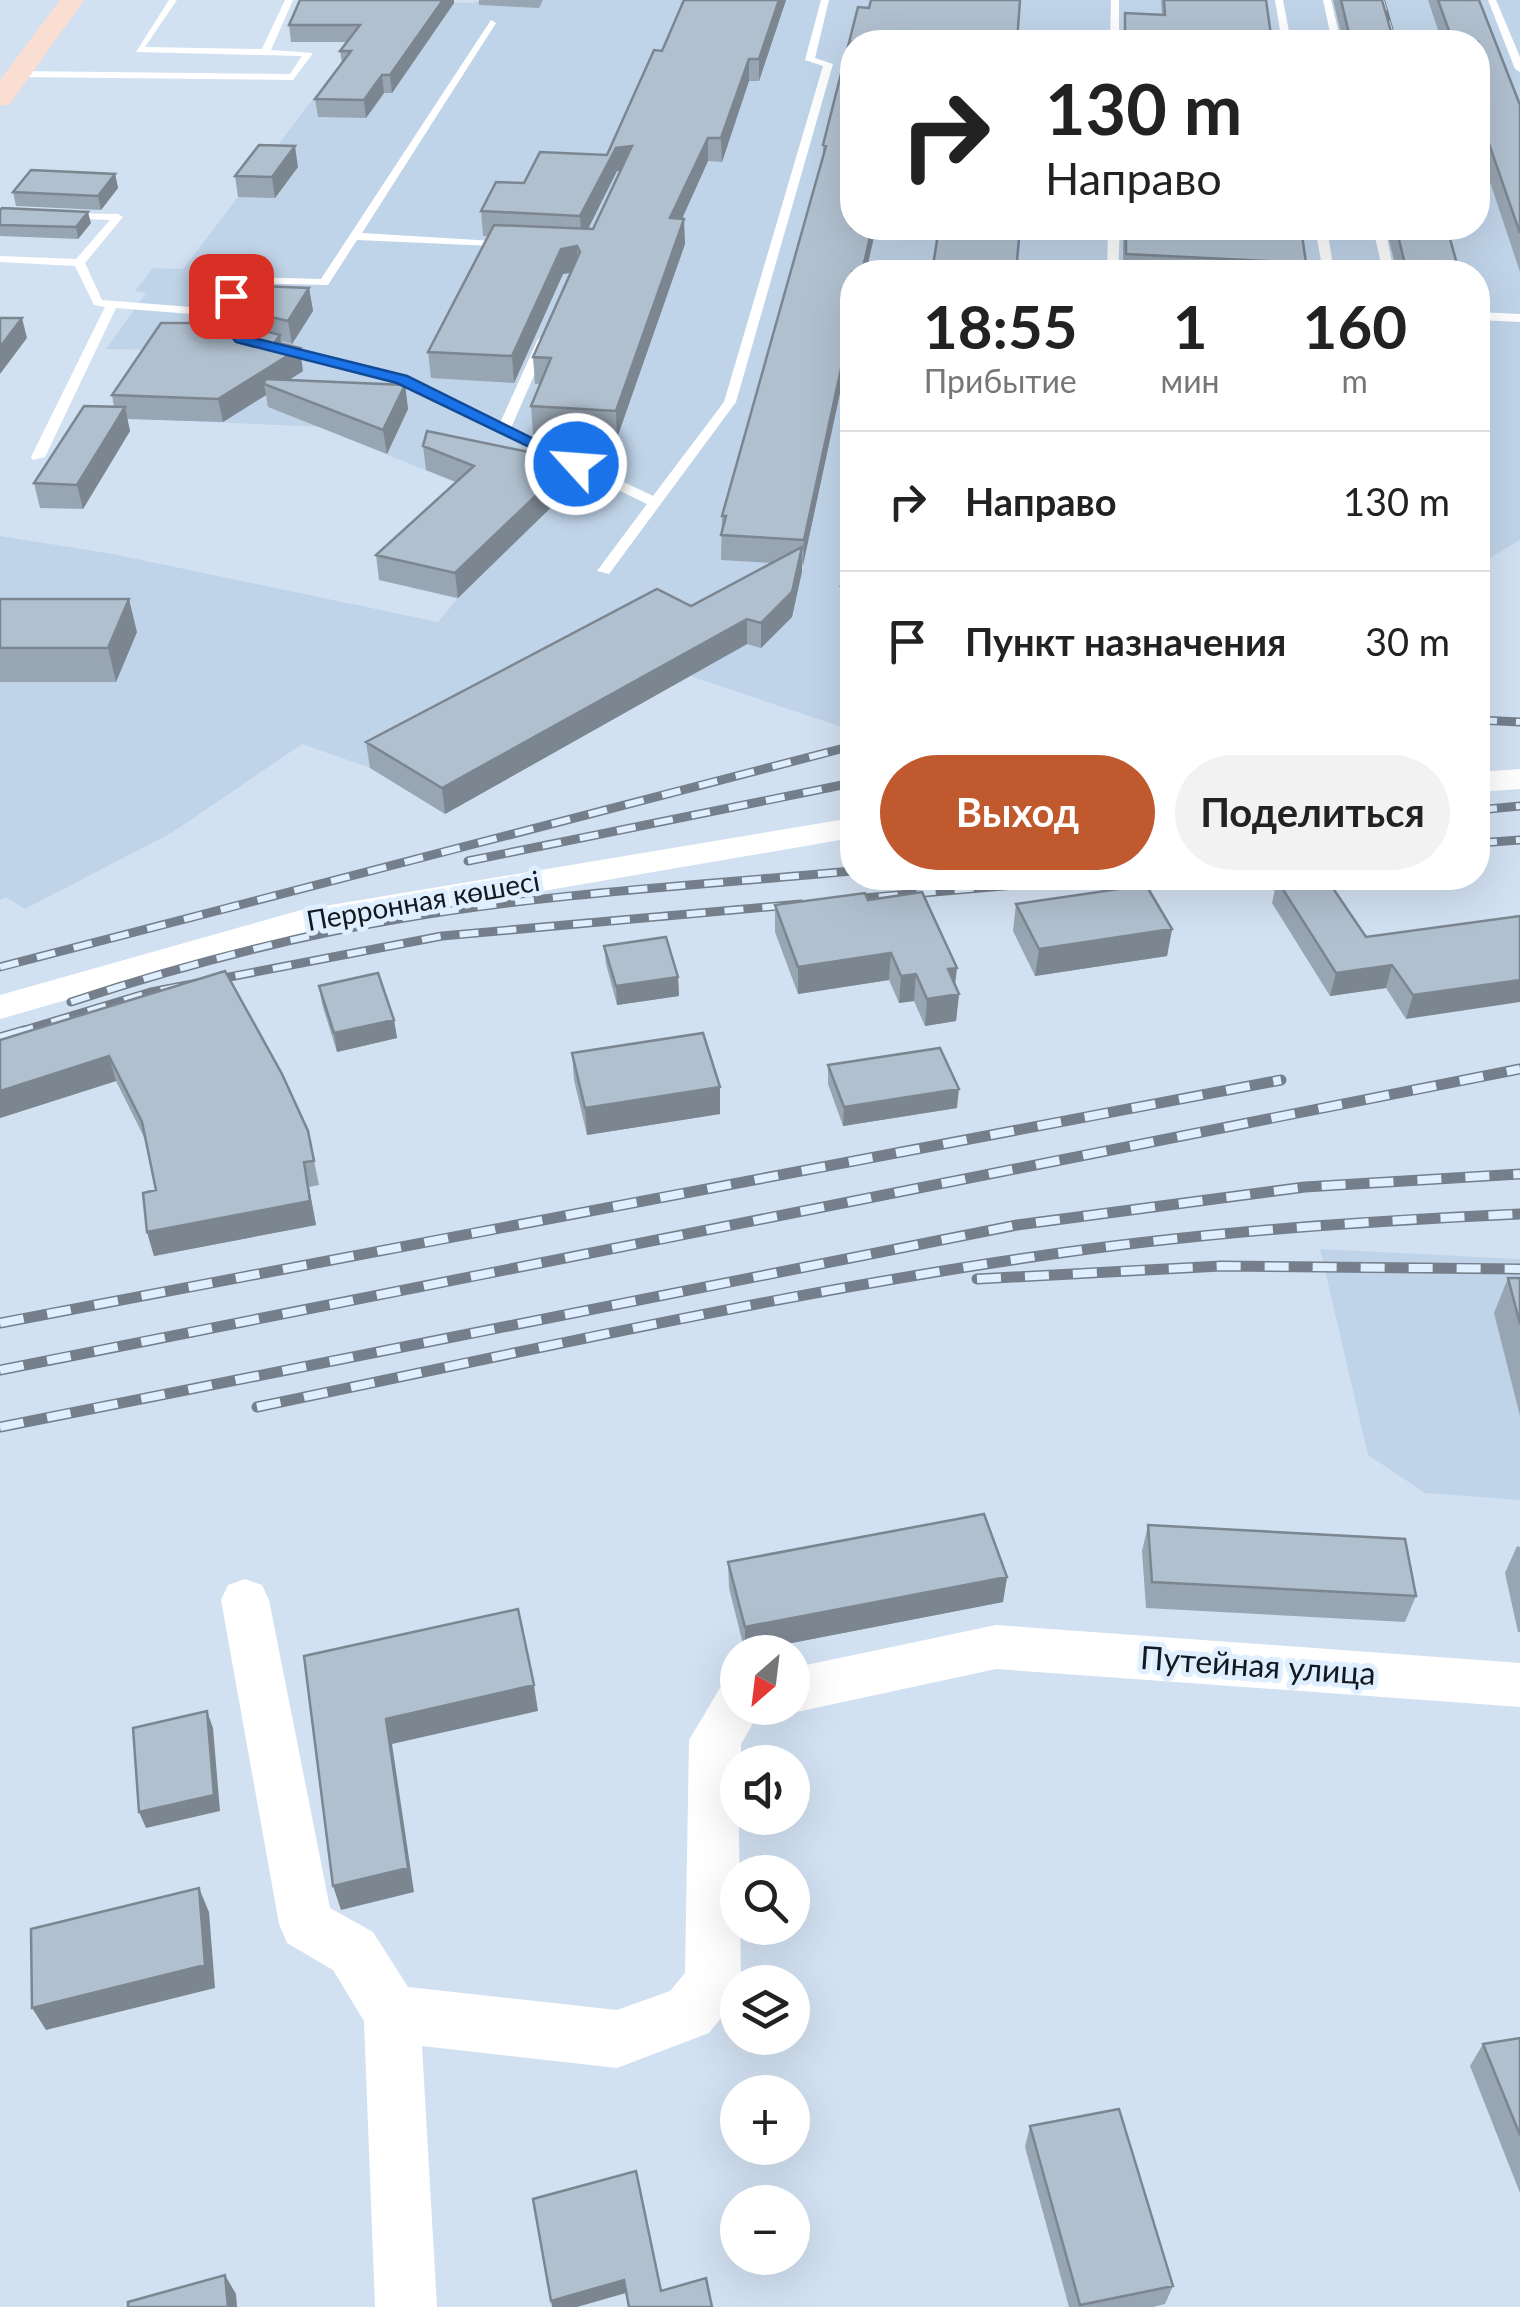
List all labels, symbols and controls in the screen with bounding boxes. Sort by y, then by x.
text: 130 m [1045,66,1242,150]
icon: right [880,70,1010,200]
text: Направо [1045,151,1222,205]
pin [189,254,274,339]
icon: arrive [204,269,259,324]
text: 18:55 [923,290,1078,362]
text: 1 [1173,290,1208,362]
text: 160 [1303,290,1407,362]
text: Прибытие [924,361,1077,400]
text: мин [1161,361,1220,400]
text: m [1342,361,1368,400]
position arrow [524,412,628,516]
icon: right [880,474,935,529]
text: Направо [965,478,1117,524]
text: 130 m [1343,478,1450,524]
icon: arrive [880,614,935,669]
text: Пункт назначения [965,618,1286,664]
text: 30 m [1365,618,1450,664]
button: Выход [880,755,1155,870]
button: Поделиться [1175,755,1450,870]
street label: Перронная көшесі [304,863,542,937]
north arrow [720,1635,810,1725]
map controls [720,1635,810,2275]
street label: Путейная улица [1139,1637,1377,1692]
button: sound [720,1745,810,1835]
button: search [720,1855,810,1945]
button: layers [720,1965,810,2055]
button: + [720,2075,810,2165]
button: − [720,2185,810,2275]

